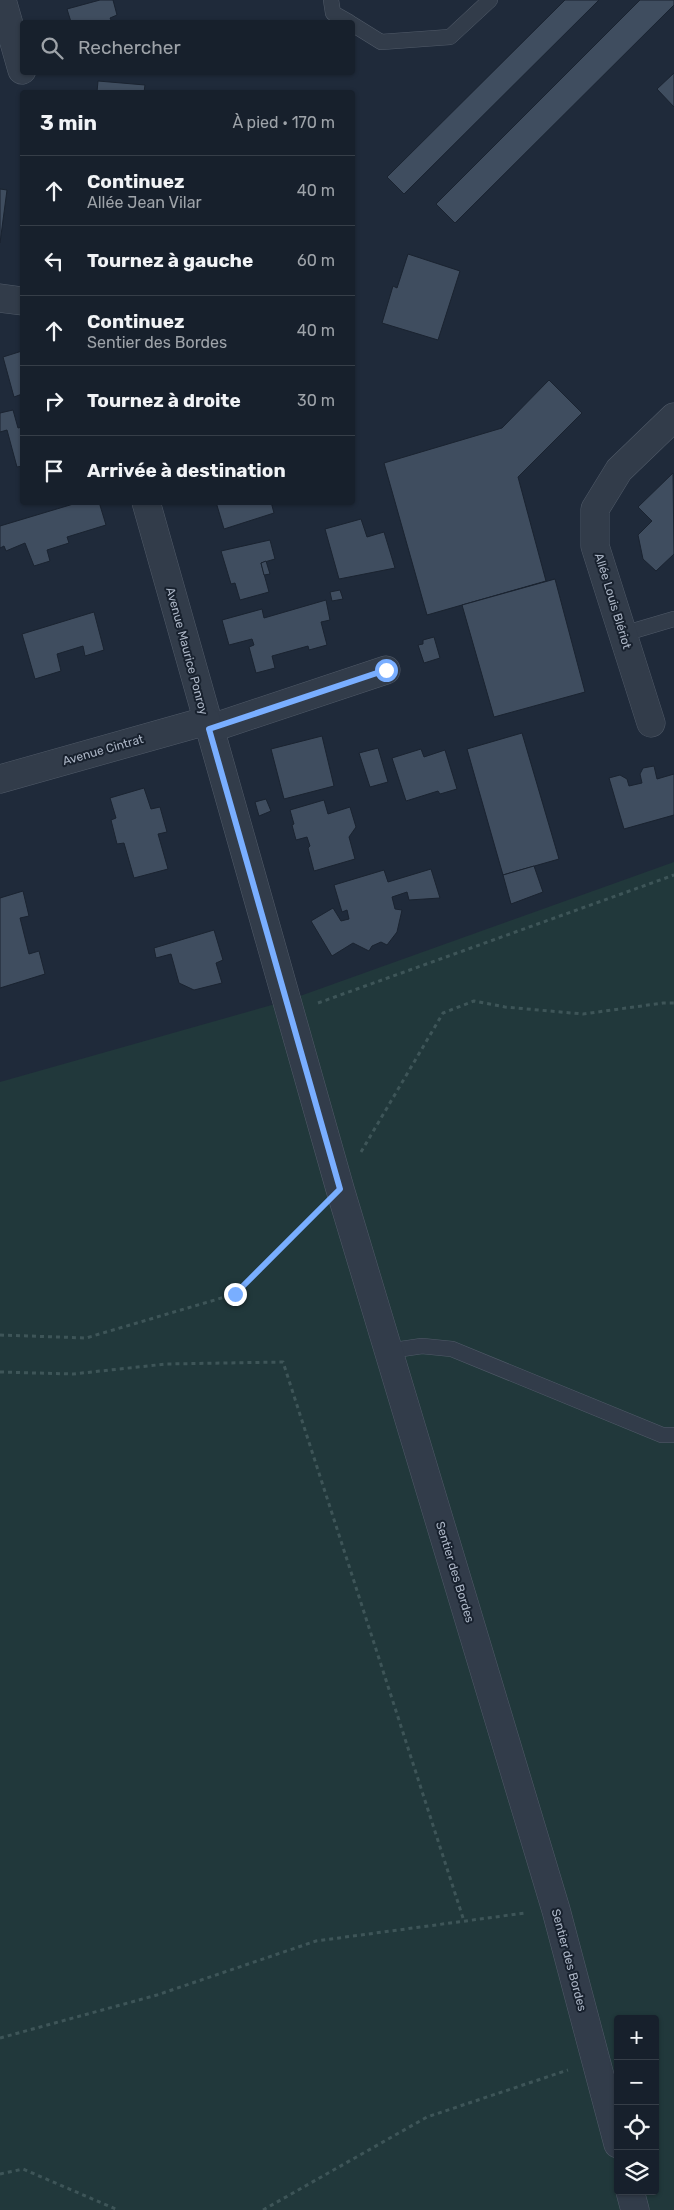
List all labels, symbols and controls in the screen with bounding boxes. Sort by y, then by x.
search box [20,20,355,75]
icon: search [38,34,66,62]
text: Rechercher [78,36,181,59]
text: 3 min [40,110,97,135]
text: À pied · 170 m [232,113,335,132]
text: Continuez [87,170,185,193]
icon: ahead [40,177,68,205]
text: 40 m [297,181,335,200]
text: Allée Jean Vilar [87,193,202,212]
icon: left [40,247,68,275]
text: Tournez à gauche [87,249,253,272]
text: 60 m [297,251,335,270]
text: Continuez [87,310,185,333]
icon: ahead [40,317,68,345]
text: 40 m [297,321,335,340]
text: Sentier des Bordes [87,333,227,352]
icon: right [40,387,68,415]
text: Tournez à droite [87,389,241,412]
text: 30 m [297,391,335,410]
icon: arrive [40,457,68,485]
text: Arrivée à destination [87,459,286,482]
street label: Allée Louis Blériot [592,551,634,651]
street label: Avenue Maurice Ponroy [163,586,211,717]
route start [375,659,398,682]
street label: Avenue Cintrat [61,732,145,768]
route end [224,1283,247,1306]
street label: Sentier des Bordes [433,1520,477,1624]
street label: Sentier des Bordes [549,1907,589,2013]
map controls [614,2015,659,2195]
button: + [614,2015,659,2060]
button: − [614,2060,659,2105]
button: locate [614,2105,659,2150]
button: layers [614,2150,659,2195]

